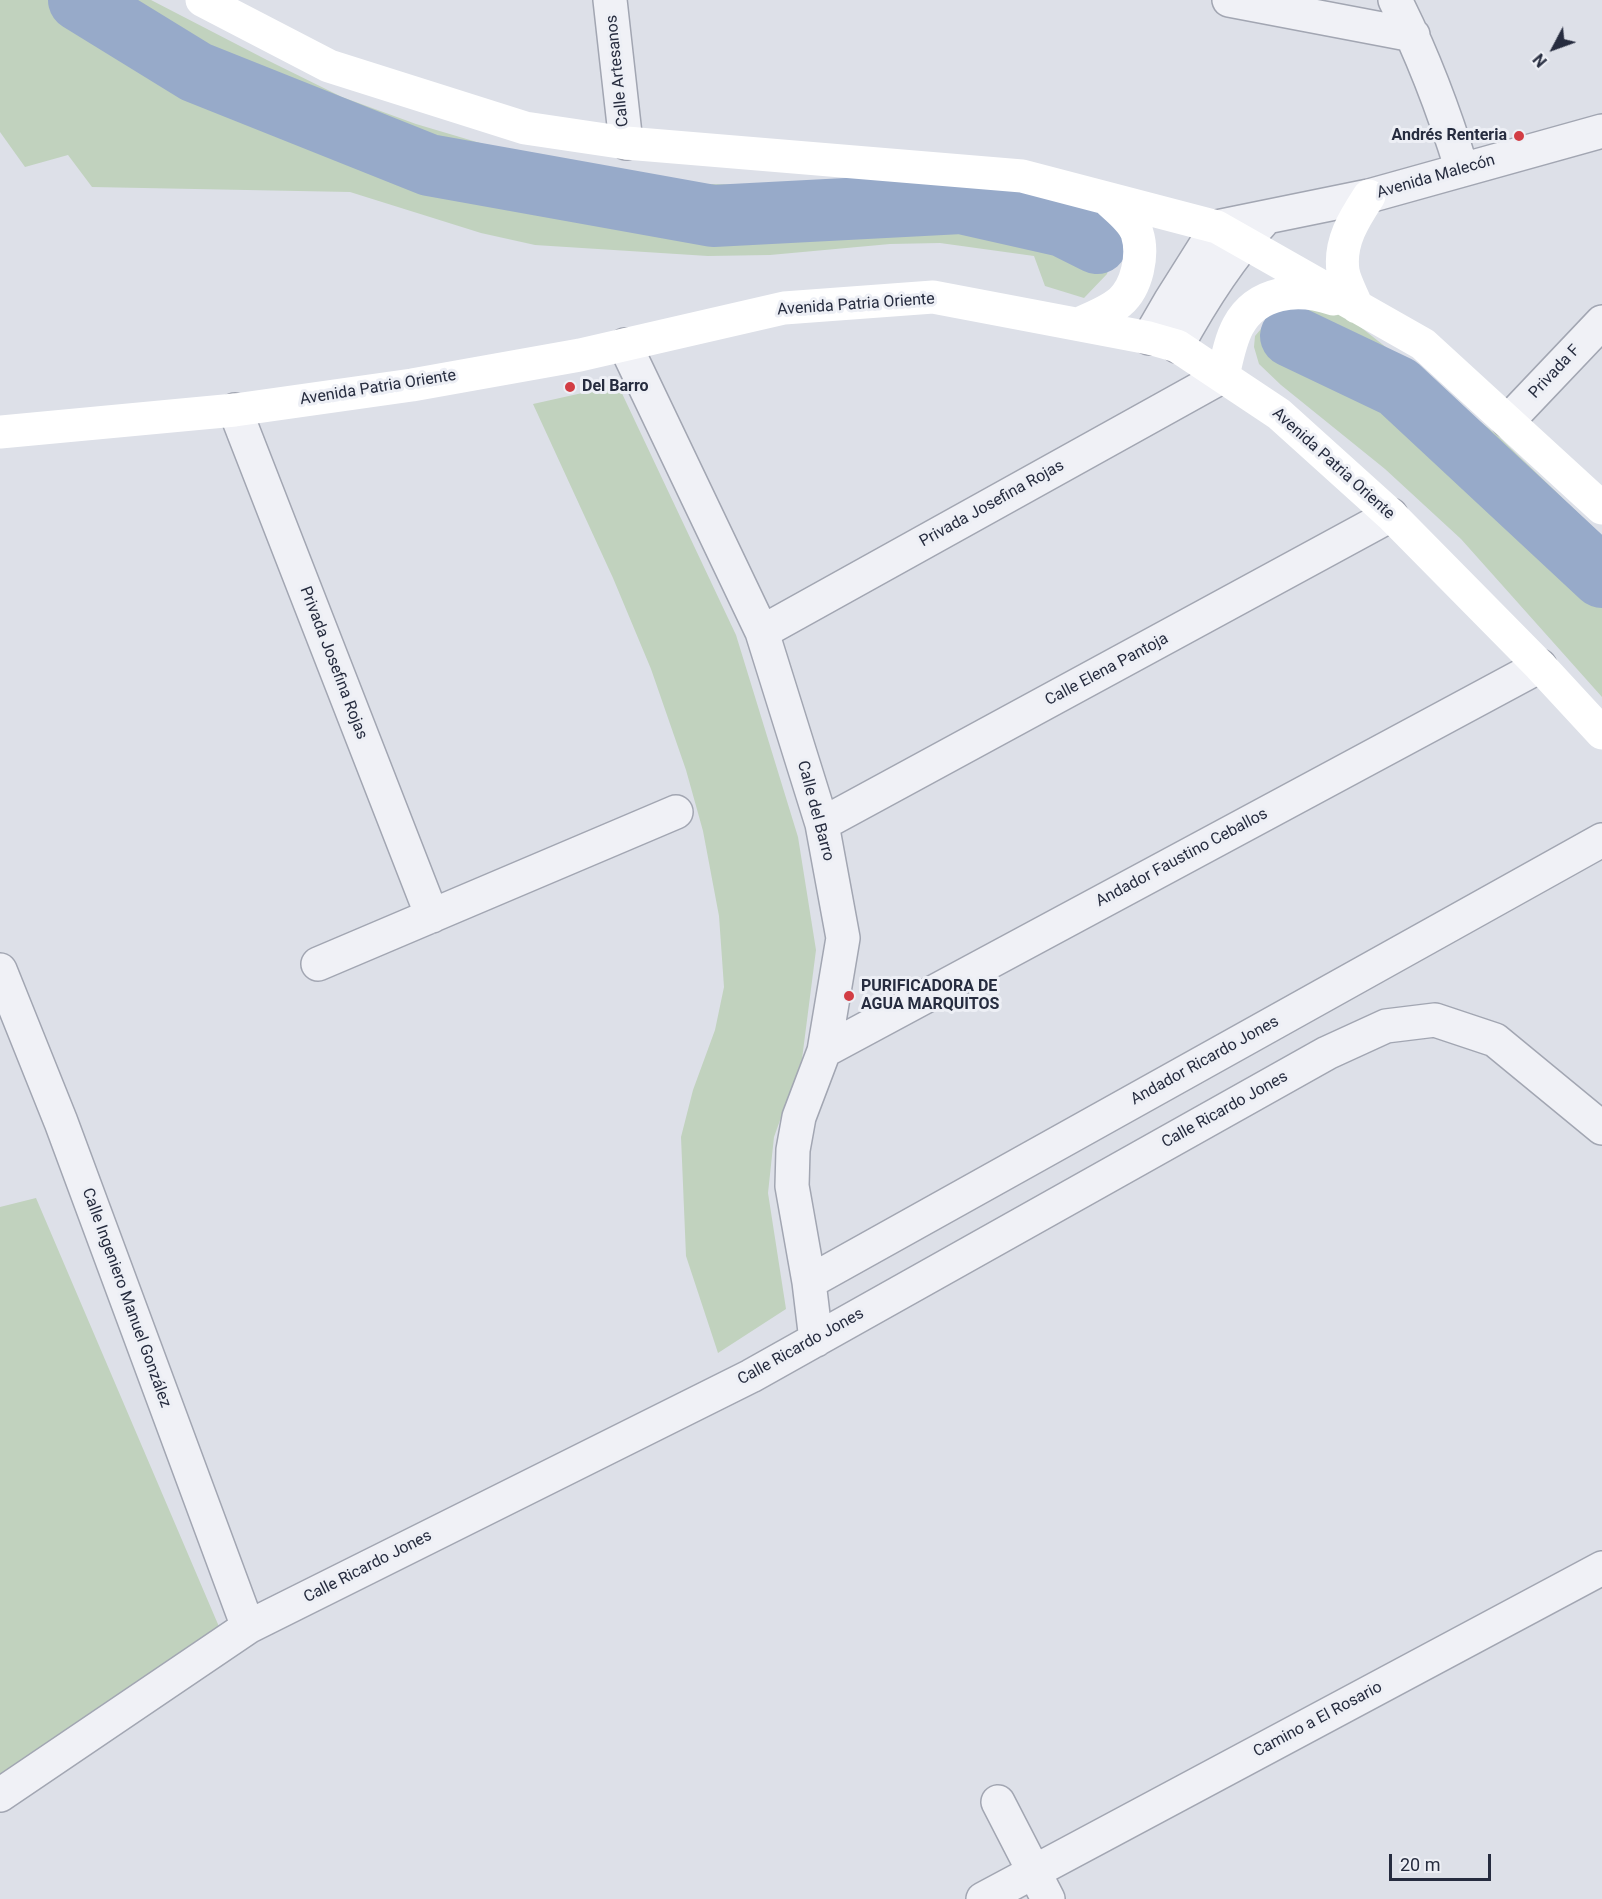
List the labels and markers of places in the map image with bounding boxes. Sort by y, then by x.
place label: Andrés Renteria [1391,126,1507,146]
marker: Andrés Renteria [1512,129,1526,143]
place label: Del Barro [582,377,649,397]
marker: Del Barro [563,380,577,394]
place label: PURIFICADORA DE AGUA MARQUITOS [861,977,999,1015]
marker: PURIFICADORA DE AGUA MARQUITOS [842,989,856,1003]

